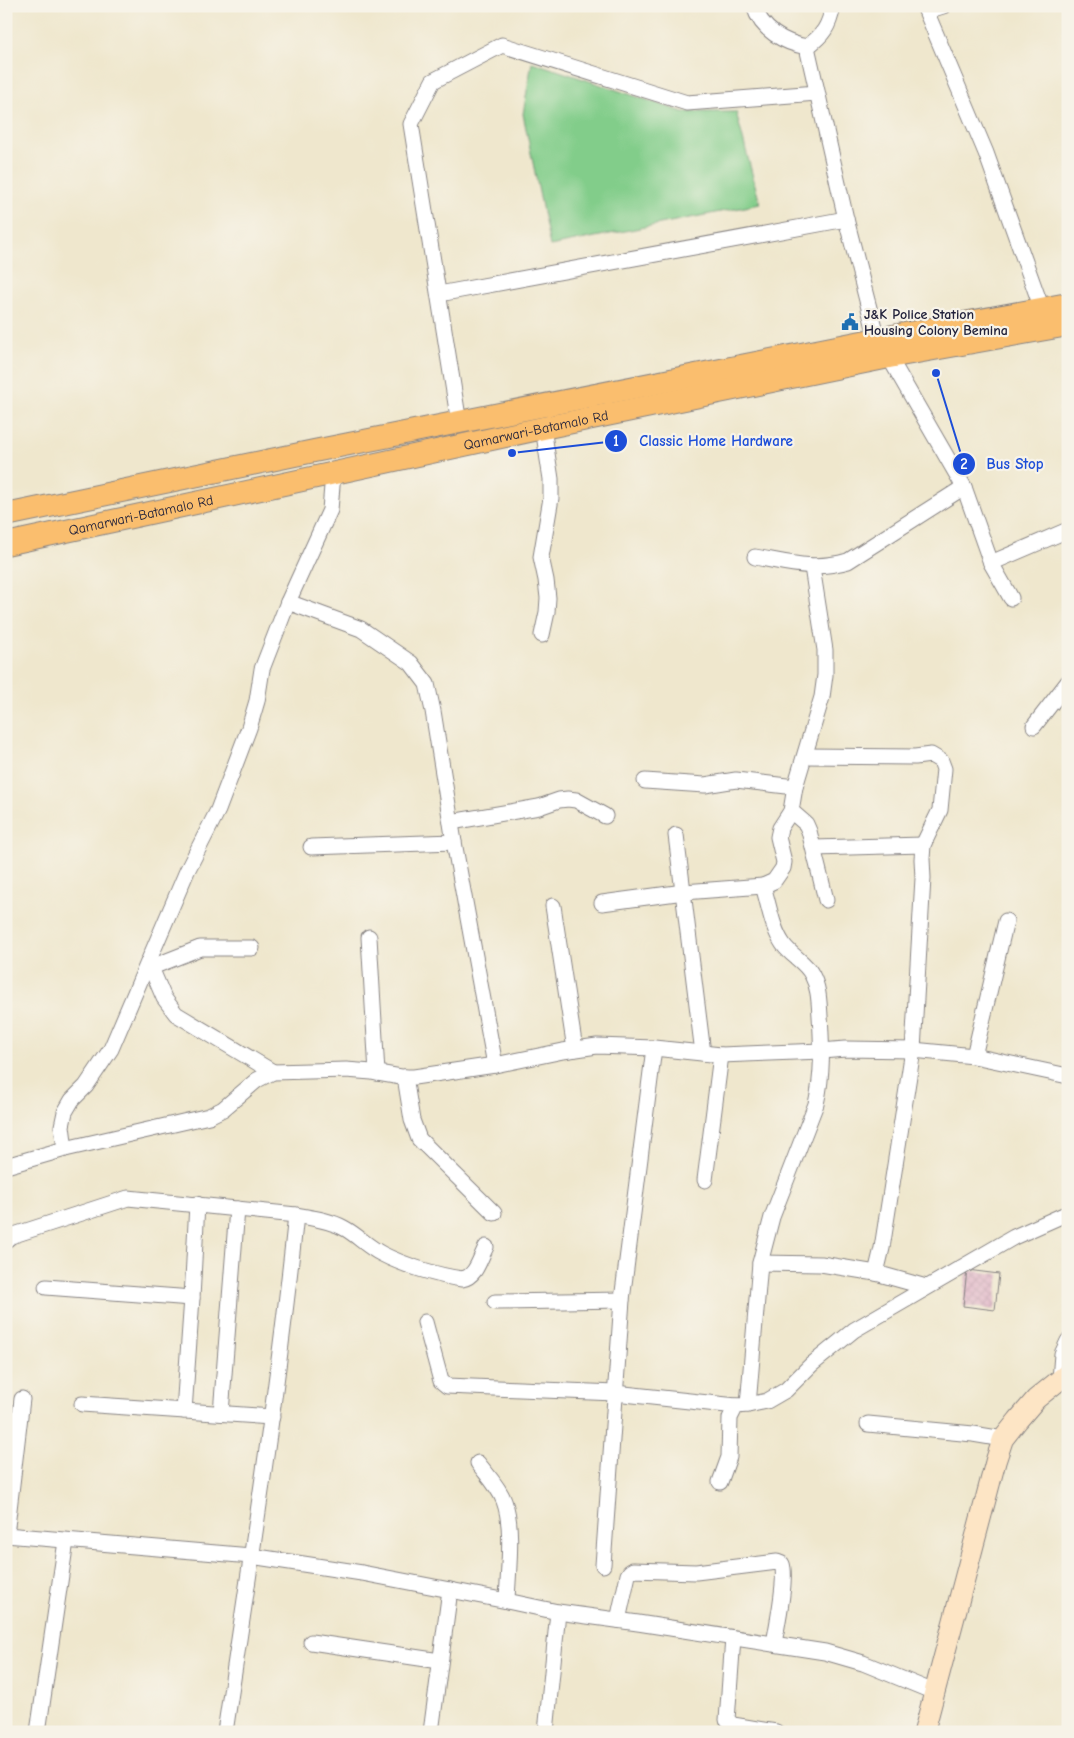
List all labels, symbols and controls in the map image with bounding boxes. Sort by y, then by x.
place label: J&K Police Station Housing Colony Bemina [864,306,1008,339]
public building icon: J&K Police Station Housing Colony Bemina [840,312,860,332]
street label: Qamarwari-Batamalo Rd [462,407,610,454]
callout: Classic Home Hardware [604,426,802,456]
text: 1 [613,432,619,450]
text: Classic Home Hardware [639,432,793,450]
callout: Bus Stop [951,449,1053,479]
text: 2 [960,455,968,473]
text: Bus Stop [987,455,1044,473]
street label: Qamarwari-Batamalo Rd [67,491,215,539]

